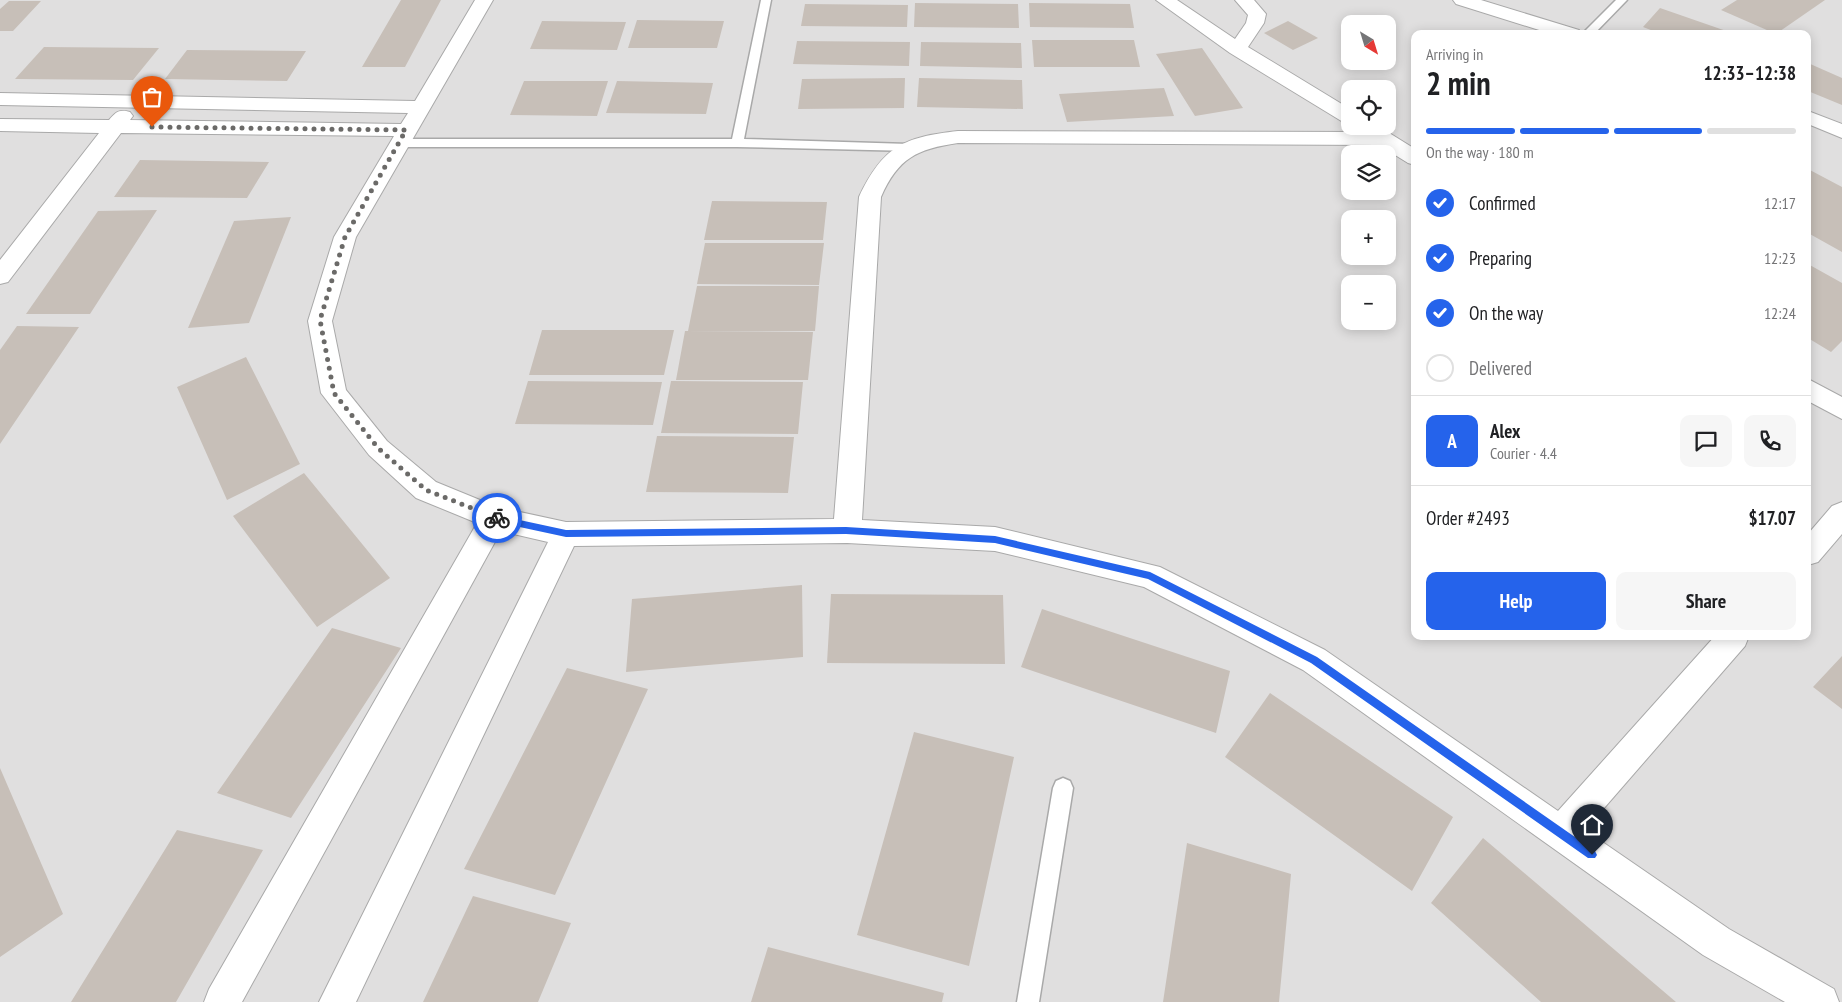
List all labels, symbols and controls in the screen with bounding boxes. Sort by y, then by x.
north arrow [1341,15,1396,70]
map controls [1341,15,1396,330]
text: Arriving in [1426,44,1483,64]
text: 12:33–12:38 [1703,61,1796,85]
text: 2 min [1426,62,1491,104]
pin [131,76,173,127]
button: locate [1341,80,1396,135]
icon: bag [138,83,166,111]
text: On the way · 180 m [1426,142,1534,162]
button: layers [1341,145,1396,200]
icon: check [1426,189,1454,217]
text: Confirmed [1469,191,1536,215]
text: 12:17 [1764,193,1796,213]
button: + [1341,210,1396,265]
icon: check [1426,244,1454,272]
text: Preparing [1469,246,1532,270]
text: 12:23 [1764,248,1796,268]
button: − [1341,275,1396,330]
icon: check [1426,299,1454,327]
text: On the way [1469,301,1543,325]
text: 12:24 [1764,303,1796,323]
text: Delivered [1469,356,1532,380]
button: chat [1680,415,1732,467]
button: phone [1744,415,1796,467]
text: Alex [1490,419,1520,443]
text: A [1447,429,1457,453]
text: Courier · 4.4 [1490,443,1557,463]
courier [472,493,522,543]
icon: bike [483,504,511,532]
text: Order #2493 [1426,506,1510,530]
text: $17.07 [1748,506,1796,530]
button: Help [1426,572,1606,630]
button: Share [1616,572,1796,630]
pin [1571,804,1613,855]
icon: home [1578,811,1606,839]

